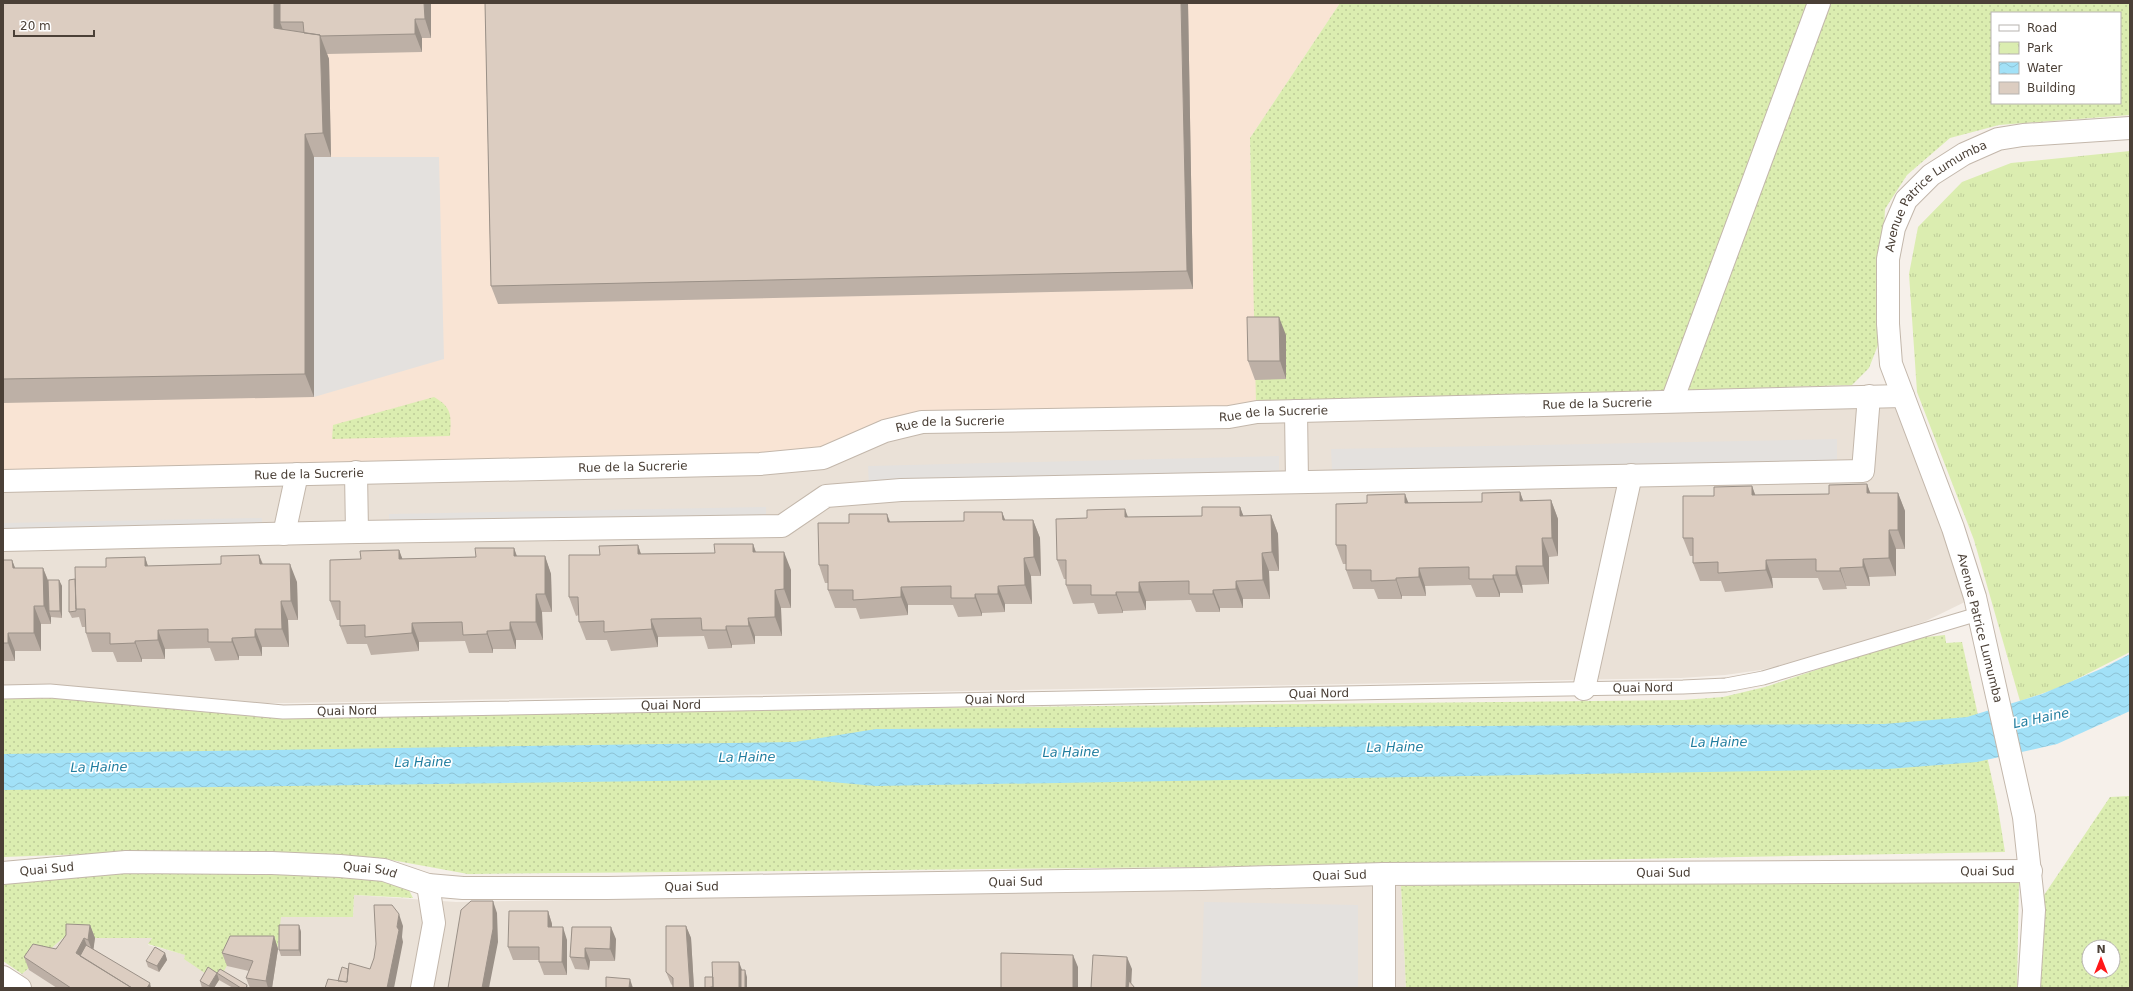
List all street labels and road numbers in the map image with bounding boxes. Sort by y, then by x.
street label: Avenue Patrice Lumumba [1883,138,1989,253]
street label: Rue de la Sucrerie [1542,395,1652,412]
street label: Rue de la Sucrerie [1219,403,1328,424]
street label: Rue de la Sucrerie [894,414,1005,435]
street label: Rue de la Sucrerie [578,459,688,475]
street label: Rue de la Sucrerie [254,466,364,482]
street label: Avenue Patrice Lumumba [1955,552,2005,704]
street label: Quai Nord [1613,680,1673,695]
street label: Quai Nord [1289,686,1349,701]
street label: Quai Nord [965,692,1025,707]
street label: Quai Nord [641,698,701,713]
street label: Quai Nord [317,703,377,718]
street label: Quai Sud [343,859,399,881]
street label: Quai Sud [19,860,75,878]
street label: Quai Sud [1960,864,2015,878]
street label: Quai Sud [1636,866,1691,880]
street label: Quai Sud [1312,867,1367,883]
street label: Quai Sud [988,874,1043,889]
street label: Quai Sud [664,879,719,894]

